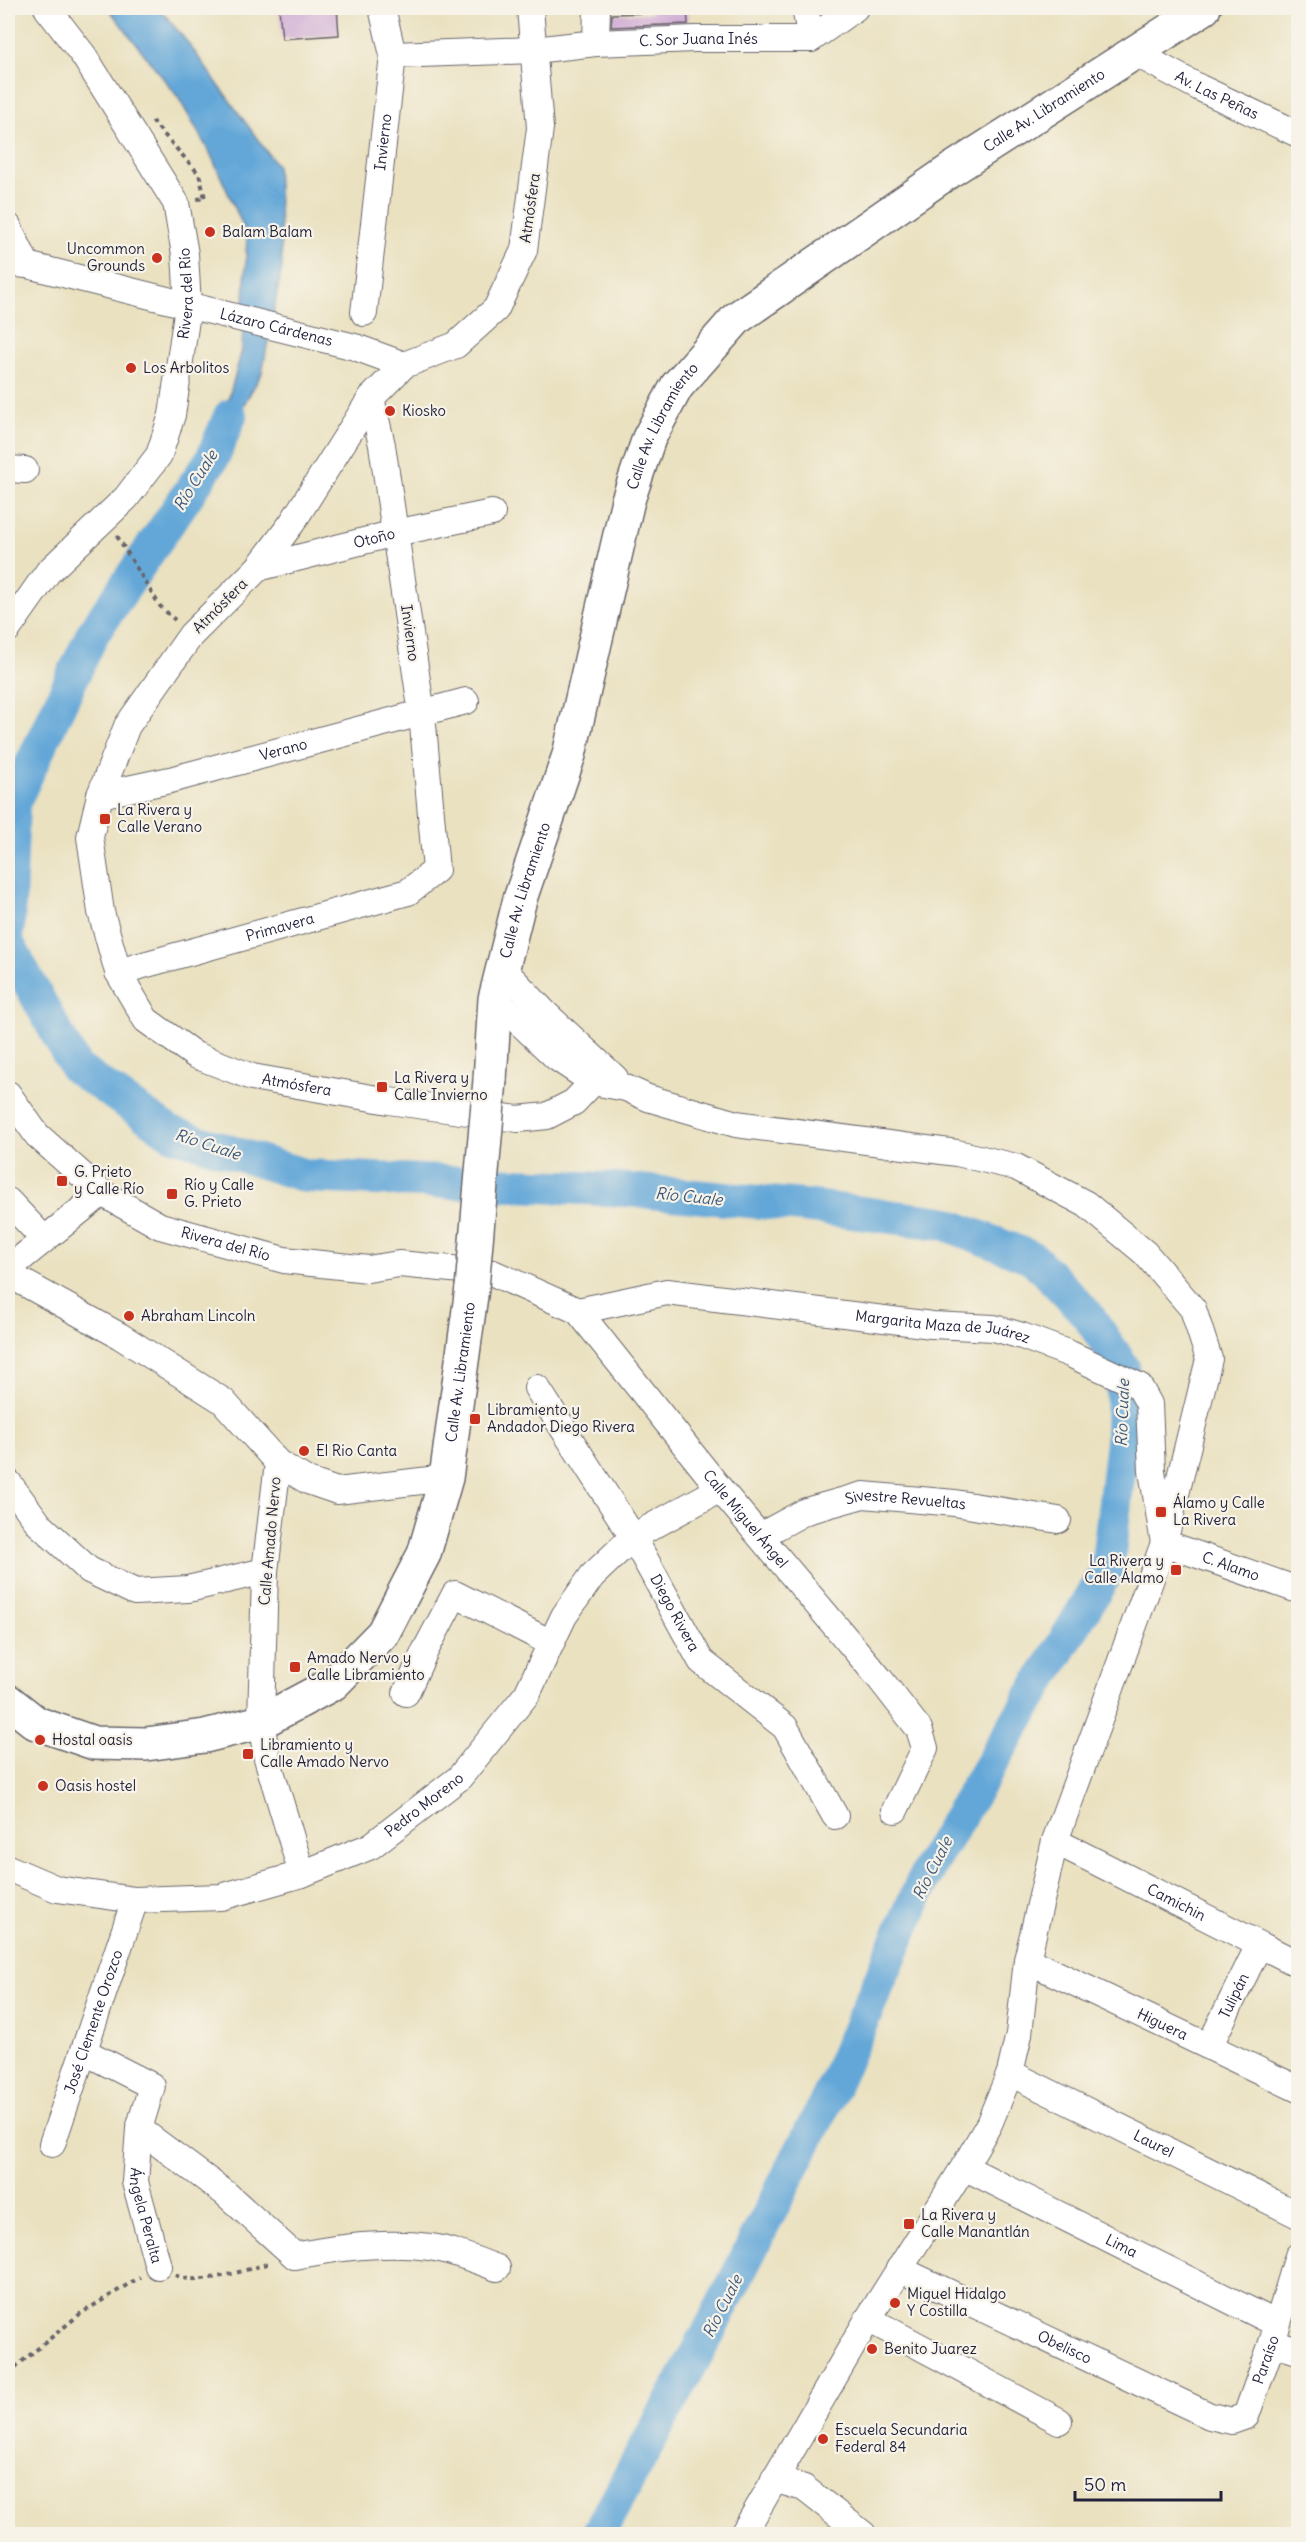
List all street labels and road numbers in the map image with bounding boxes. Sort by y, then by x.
street label: C. Sor Juana Inés [639,29,758,50]
street label: Calle Av. Libramiento [979,64,1108,156]
street label: Av. Las Peñas [1172,66,1262,123]
street label: Invierno [370,113,395,171]
street label: Atmósfera [515,171,544,244]
street label: Rivera del Río [173,246,197,340]
street label: Lázaro Cárdenas [218,304,335,350]
street label: Calle Av. Libramiento [622,358,702,492]
street label: Otoño [351,523,397,552]
street label: Atmósfera [188,574,251,637]
street label: Invierno [397,603,424,662]
street label: Verano [257,734,309,765]
street label: Calle Av. Libramiento [496,820,554,960]
street label: Primavera [243,908,317,945]
street label: Atmósfera [261,1069,333,1100]
street label: Rivera del Río [179,1222,272,1265]
street label: Calle Av. Libramiento [441,1301,479,1443]
street label: Margarita Maza de Juárez [854,1306,1033,1347]
street label: Calle Miguel Ángel [699,1466,792,1572]
street label: Calle Amado Nervo [254,1476,285,1606]
street label: Sivestre Revueltas [843,1485,968,1514]
street label: C. Alamo [1200,1547,1262,1585]
street label: Diego Rivera [646,1571,704,1655]
street label: Pedro Moreno [381,1768,467,1841]
street label: Camichin [1144,1879,1209,1925]
street label: José Clemente Orozco [60,1947,126,2096]
street label: Tulipán [1215,1970,1253,2021]
street label: Higuera [1134,2004,1191,2044]
street label: Laurel [1130,2125,1177,2161]
street label: Ángela Peralta [126,2167,167,2266]
street label: Lima [1102,2230,1141,2262]
street label: Obelisco [1035,2326,1095,2368]
street label: Paraíso [1248,2333,1283,2387]

